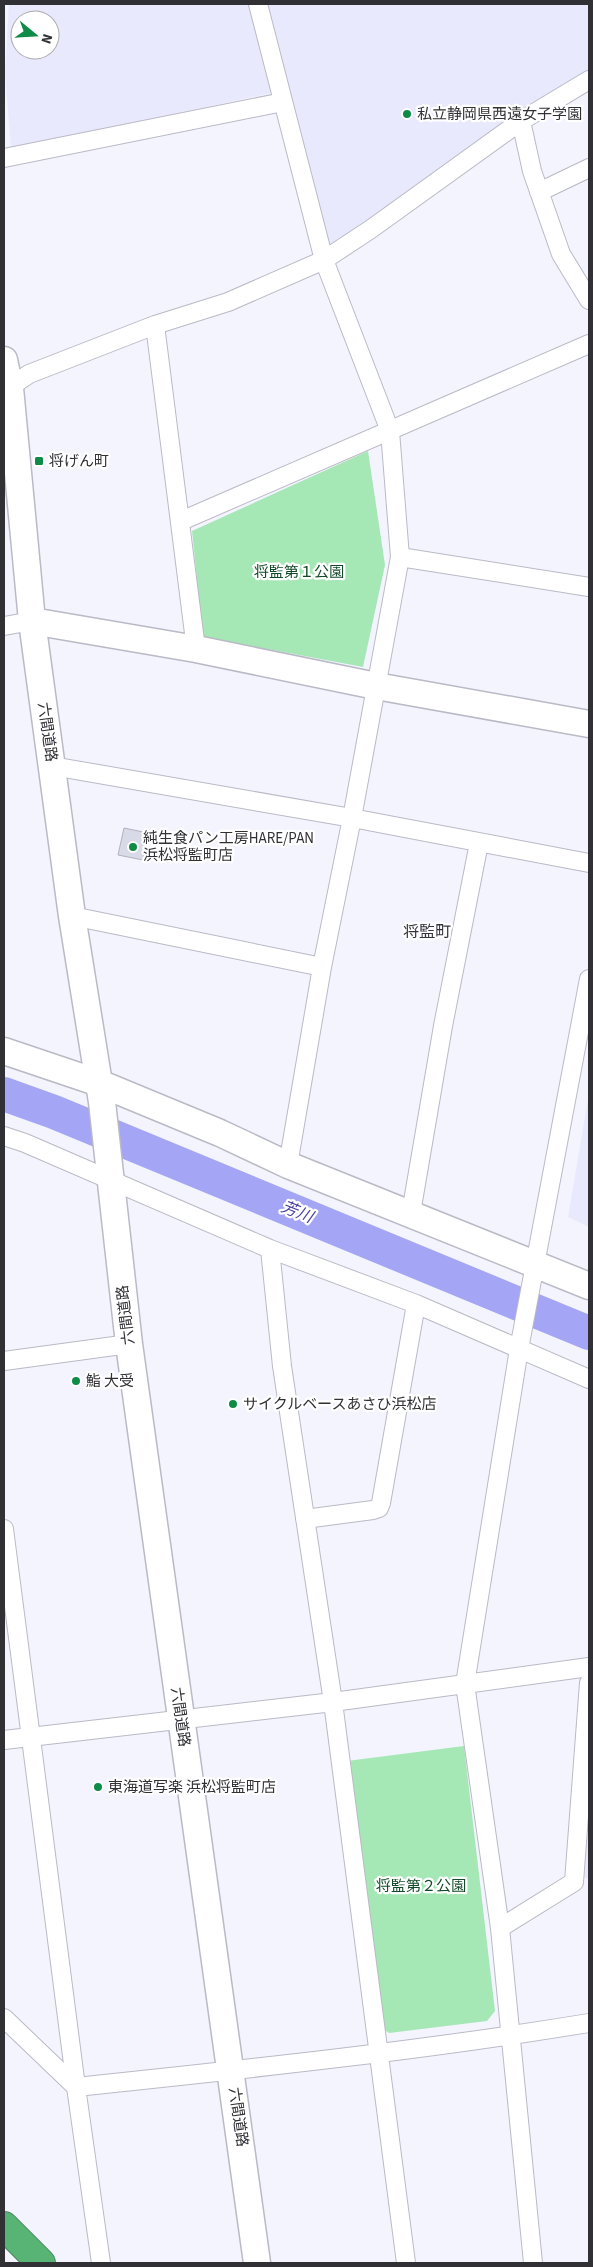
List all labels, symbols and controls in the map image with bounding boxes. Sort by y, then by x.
north arrow [10,10,60,60]
text: N [35,31,57,46]
place label: 私立静岡県西遠女子学園 [417,104,582,125]
marker: 私立静岡県西遠女子学園 [401,108,413,120]
place label: 将げん町 [49,451,109,472]
marker: 将げん町 [33,455,45,467]
park label: 将監第１公園 [254,562,344,583]
street label: 六間道路 [32,701,62,763]
place label: 純生食パン工房HARE/PAN 浜松将監町店 [143,828,314,866]
marker: 純生食パン工房HARE/PAN 浜松将監町店 [127,841,139,853]
district label: 将監町 [403,921,451,943]
water label: 芳川 [278,1196,318,1229]
street label: 六間道路 [112,1284,140,1346]
place label: 鮨 大受 [86,1371,134,1392]
marker: 鮨 大受 [70,1375,82,1387]
place label: サイクルベースあさひ浜松店 [243,1394,437,1415]
marker: サイクルベースあさひ浜松店 [227,1398,239,1410]
street label: 六間道路 [165,1686,195,1748]
place label: 東海道写楽 浜松将監町店 [108,1777,276,1798]
marker: 東海道写楽 浜松将監町店 [92,1781,104,1793]
park label: 将監第２公園 [376,1876,466,1897]
street label: 六間道路 [223,2086,253,2148]

